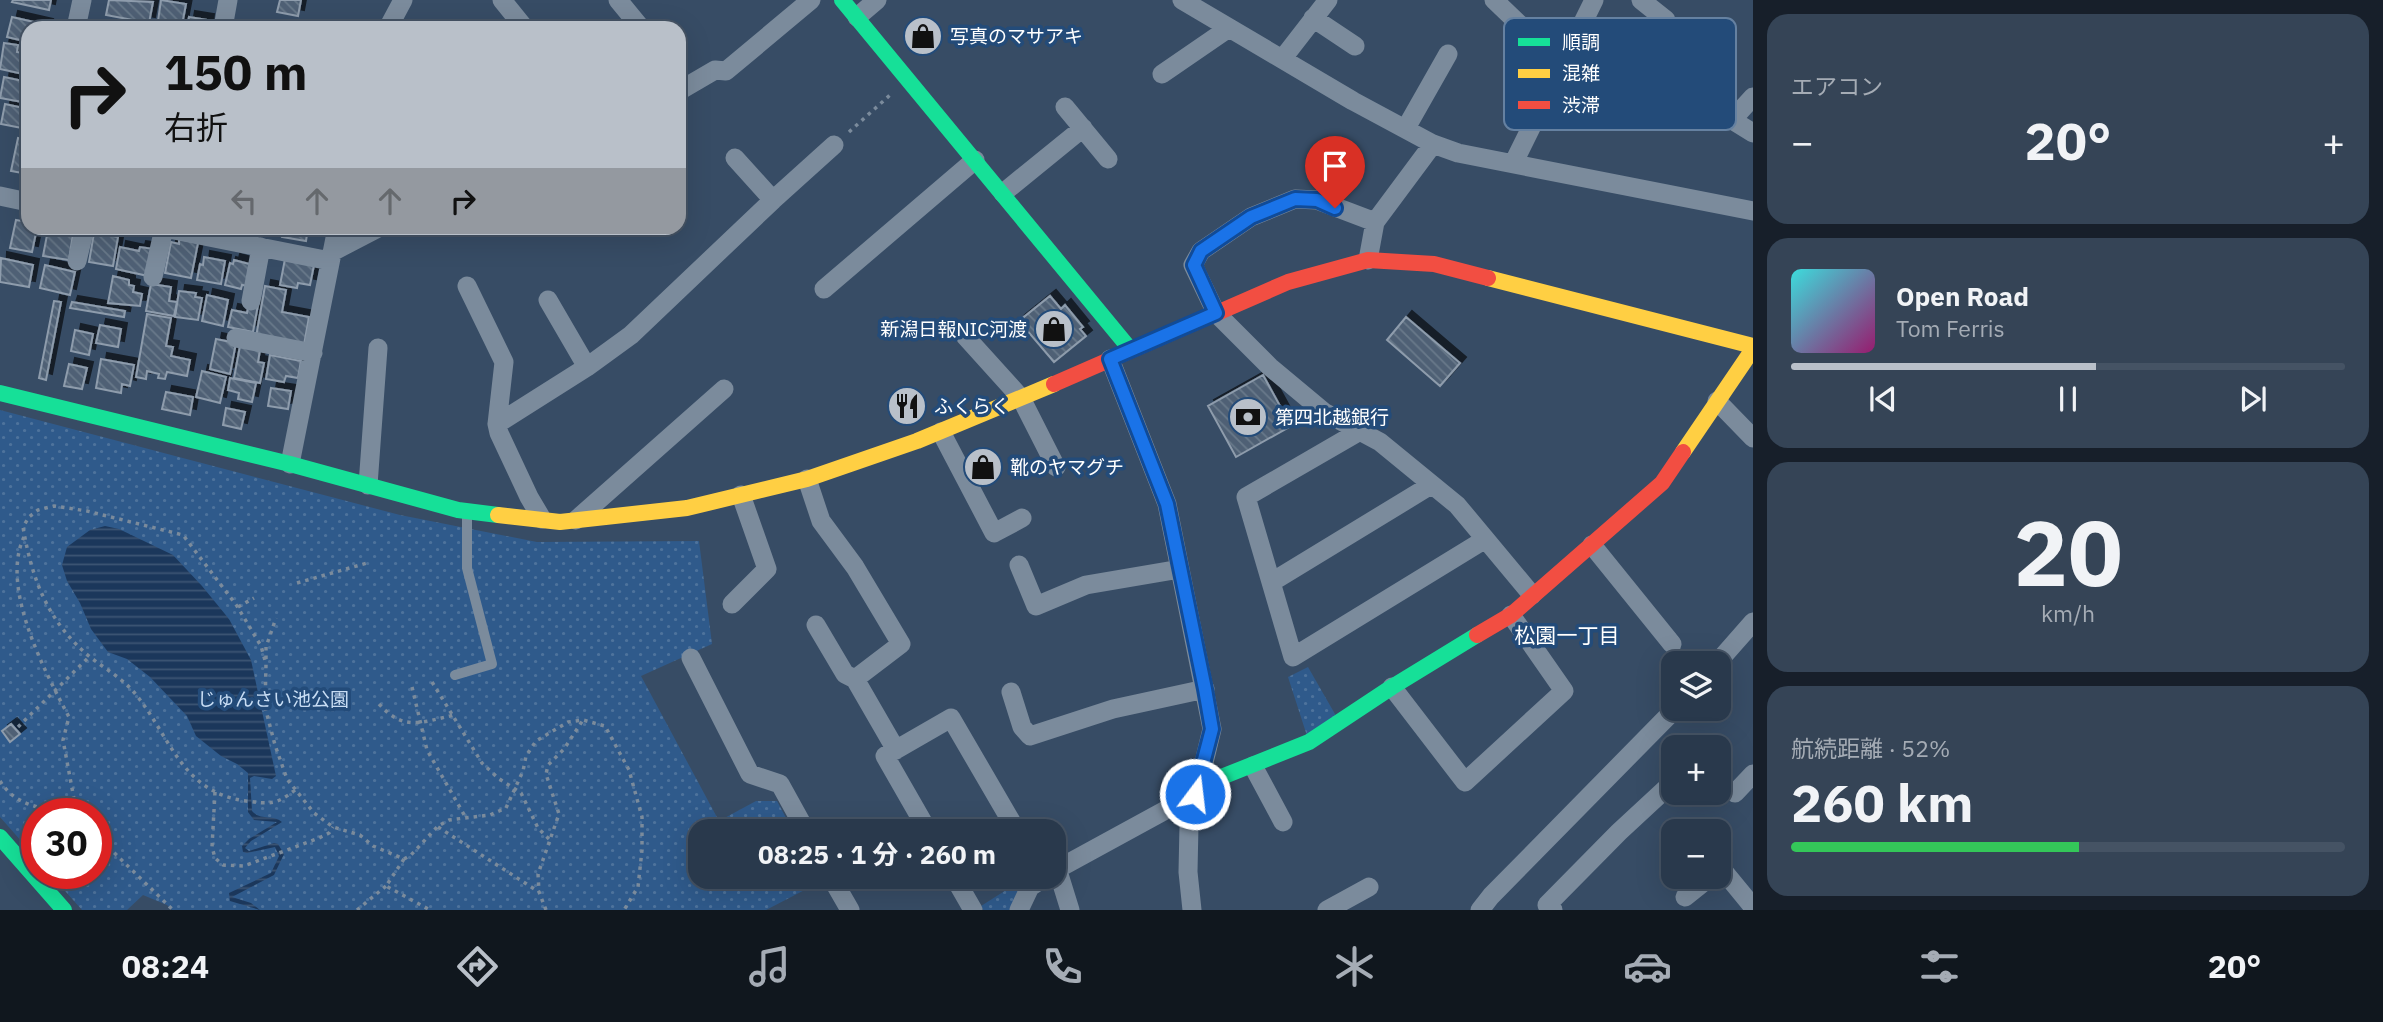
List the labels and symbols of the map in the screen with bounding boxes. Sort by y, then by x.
shop icon: 写真のマサアキ [902,15,944,57]
legend [1504,18,1736,130]
place label: 写真のマサアキ [950,24,1083,48]
text: 順調 [1562,30,1600,54]
text: 混雑 [1562,61,1600,85]
text: 渋滞 [1562,93,1600,117]
pin [1305,136,1365,208]
shop icon: 新潟日報NIC河渡 [1033,308,1075,350]
place label: 新潟日報NIC河渡 [880,317,1027,341]
restaurant icon: ふくらく [886,385,928,427]
place label: ふくらく [934,394,1010,418]
bank icon: 第四北越銀行 [1227,396,1269,438]
place label: 第四北越銀行 [1275,405,1389,429]
shop icon: 靴のヤマグチ [962,446,1004,488]
place label: 靴のヤマグチ [1010,455,1124,479]
district label: 松園一丁目 [1515,621,1620,649]
park label: じゅんさい池公園 [197,687,349,711]
position arrow [1158,757,1232,831]
speed limit sign: 30 [21,798,112,889]

